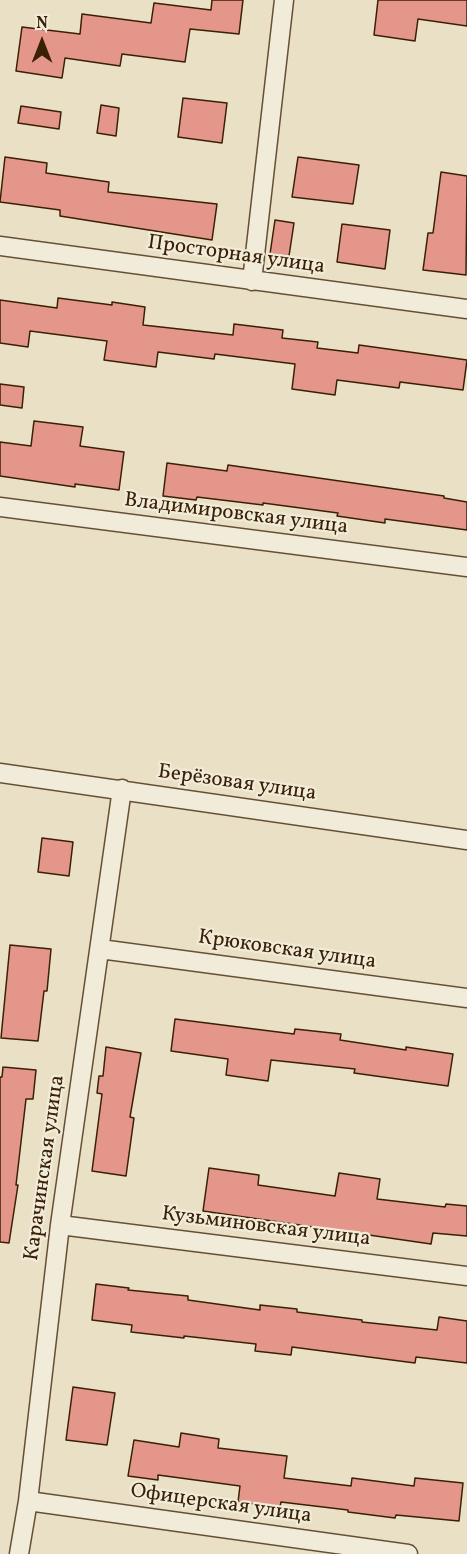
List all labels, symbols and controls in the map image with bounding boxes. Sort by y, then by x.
north arrow [12,12,72,72]
text: N [36,13,48,35]
street label: Просторная улица [146,231,326,281]
street label: Владимировская улица [123,489,349,541]
street label: Берёзовая улица [156,760,318,808]
street label: Крюковская улица [196,926,378,976]
street label: Карачинская улица [20,1074,72,1262]
street label: Кузьминовская улица [160,1203,372,1253]
street label: Офицерская улица [129,1480,313,1530]

